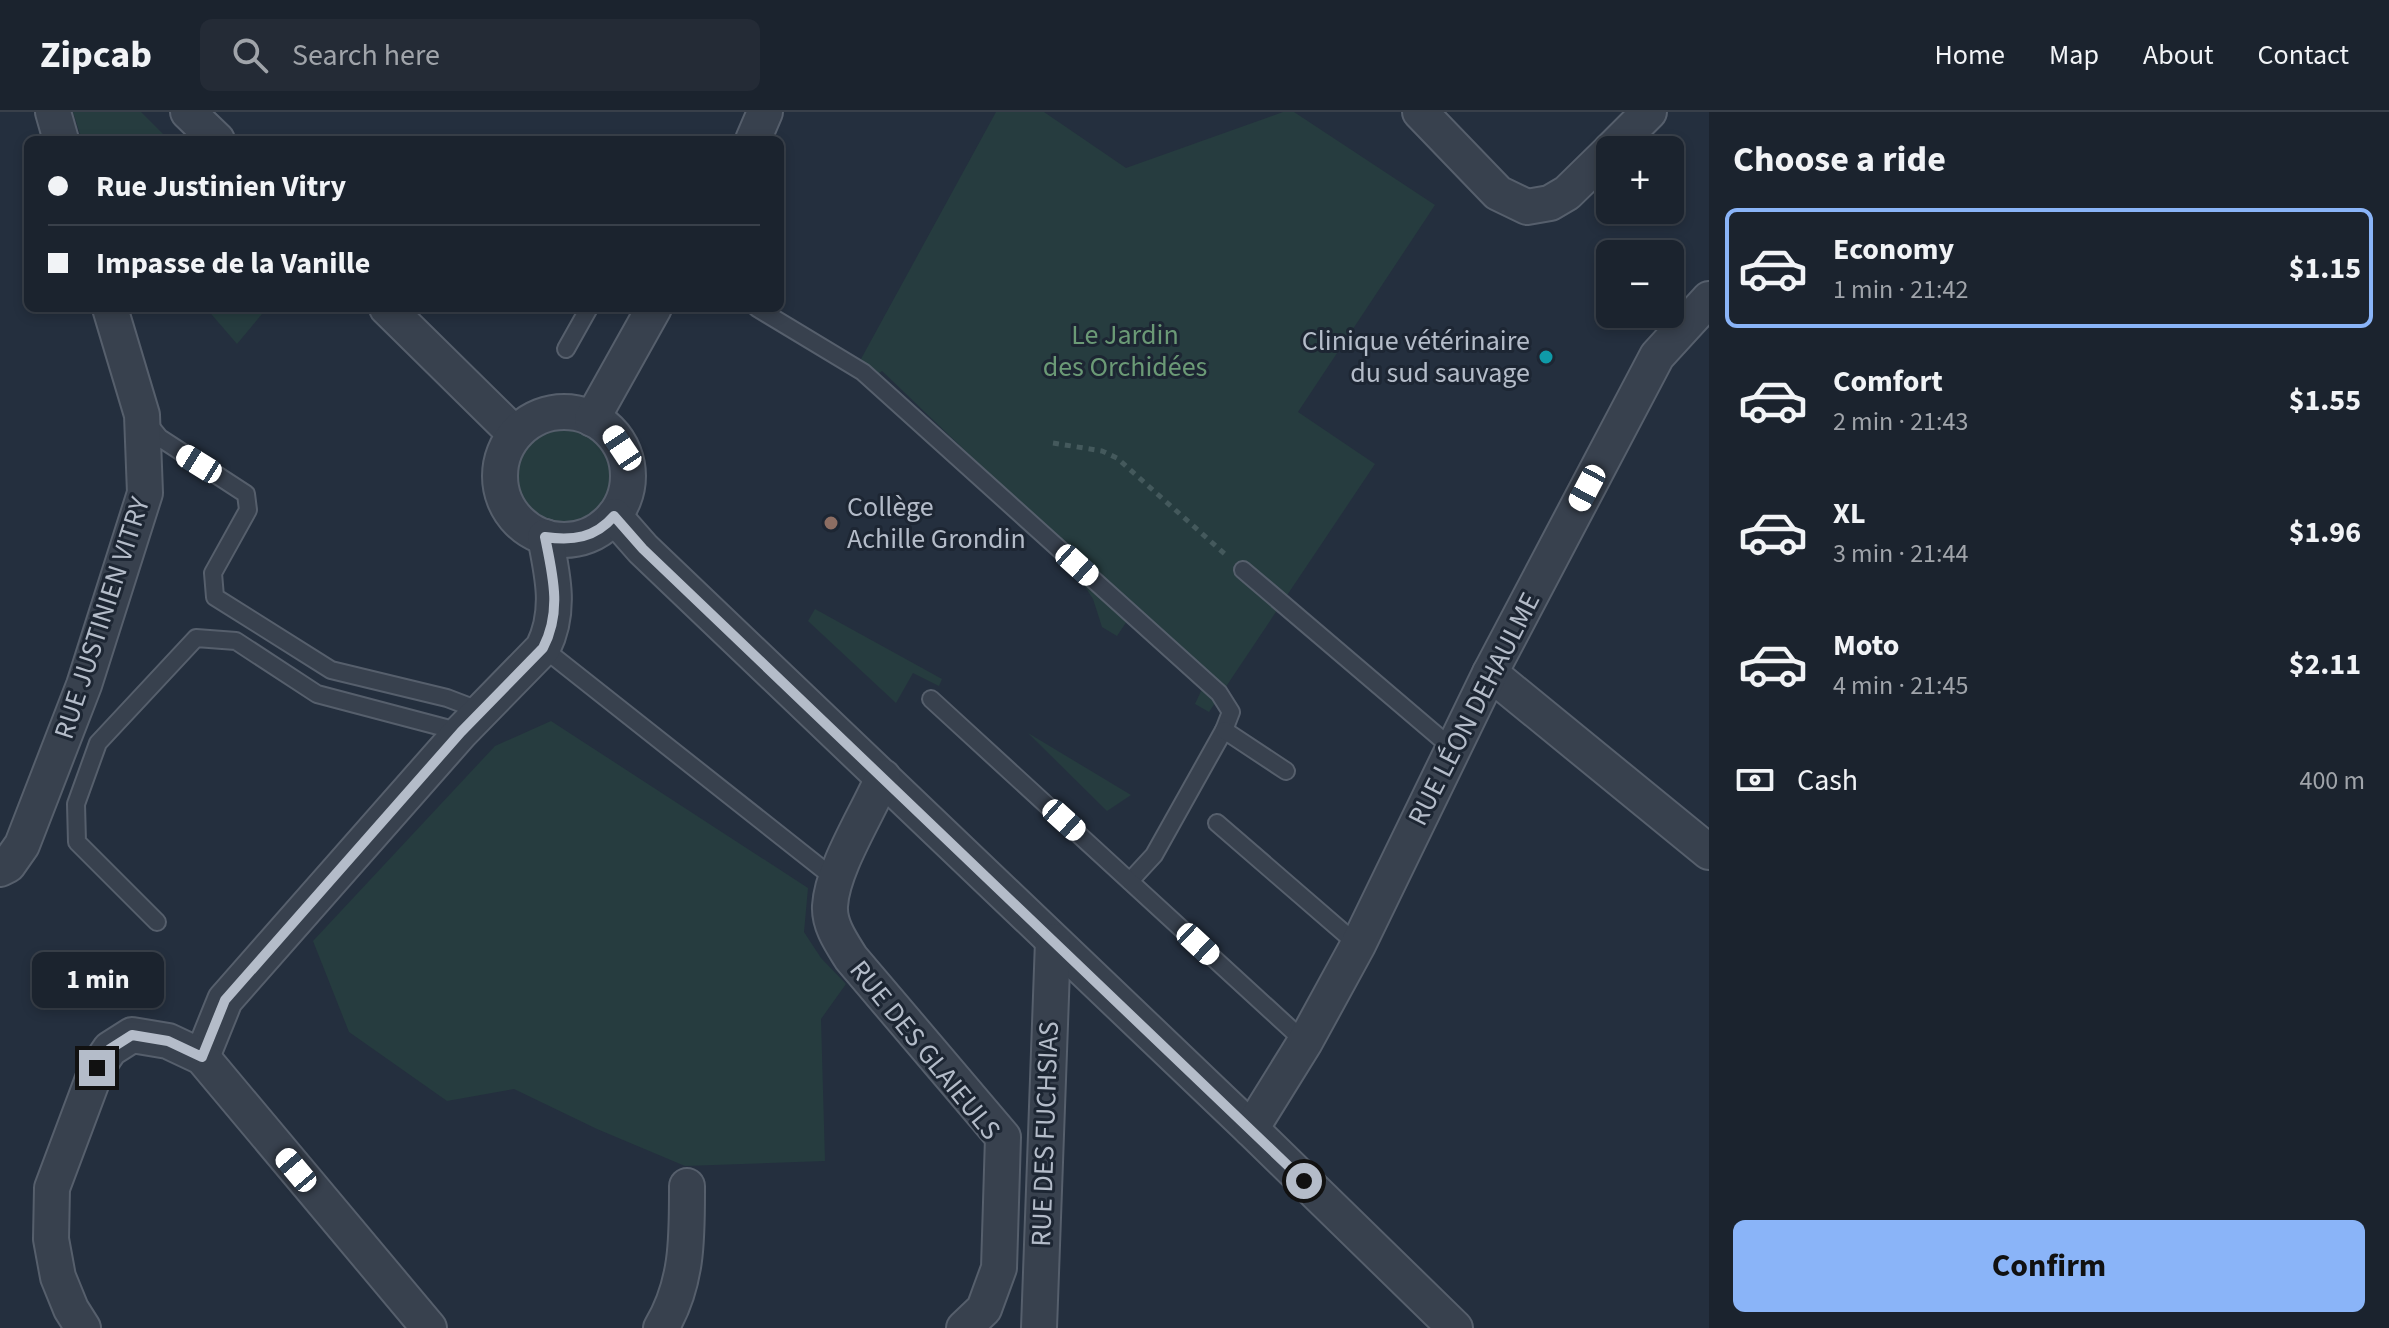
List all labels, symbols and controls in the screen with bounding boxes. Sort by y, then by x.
search box [200,19,760,91]
text: Zipcab [40,28,152,82]
icon: search [228,33,272,77]
text: Search here [292,34,440,77]
text: Home [1934,35,2005,75]
text: Map [2049,35,2099,75]
text: About [2143,35,2214,75]
text: Contact [2258,35,2349,75]
text: Choose a ride [1733,134,1946,185]
map controls [1596,136,1684,328]
button: + [1596,136,1684,224]
text: Rue Justinien Vitry [96,165,346,208]
text: Economy [1833,228,1954,271]
icon: car [1737,232,1809,304]
button: − [1596,240,1684,328]
text: Impasse de la Vanille [96,242,370,285]
text: $1.15 [2289,247,2361,290]
text: 1 min · 21:42 [1833,271,1968,308]
park label: Le Jardin des Orchidées [1043,315,1207,387]
place label: Clinique vétérinaire du sud sauvage [1302,321,1530,393]
marker: Clinique vétérinaire du sud sauvage [1537,348,1555,366]
text: Comfort [1833,360,1943,403]
icon: car [1737,364,1809,436]
text: $1.55 [2289,379,2361,422]
text: 2 min · 21:43 [1833,403,1968,440]
car [599,421,645,475]
car [172,441,226,487]
car [1565,461,1609,515]
place label: Collège Achille Grondin [847,487,1026,559]
street label: RUE JUSTINIEN VITRY [44,491,160,744]
text: XL [1833,492,1866,535]
icon: car [1737,496,1809,568]
text: $1.96 [2289,511,2361,554]
marker: Collège Achille Grondin [822,514,840,532]
text: 3 min · 21:44 [1833,535,1968,572]
car [1051,540,1103,590]
street label: RUE LÉON DEHAULME [1398,586,1550,832]
text: Moto [1833,624,1899,667]
icon: car [1737,628,1809,700]
text: $2.11 [2289,643,2361,686]
text: 4 min · 21:45 [1833,667,1968,704]
icon: cash [1733,758,1777,802]
text: Cash [1797,759,1858,802]
text: 400 m [2299,762,2365,799]
car [1038,795,1090,845]
car [1172,919,1224,969]
street label: RUE DES GLAIEULS [840,951,1010,1149]
callout: 1 min [31,952,163,1008]
text: 1 min [66,961,130,998]
street label: RUE DES FUCHSIAS [1021,1021,1069,1247]
route end [79,1050,115,1086]
car [271,1144,321,1196]
route start [1286,1163,1322,1199]
button: Confirm [1733,1220,2365,1312]

